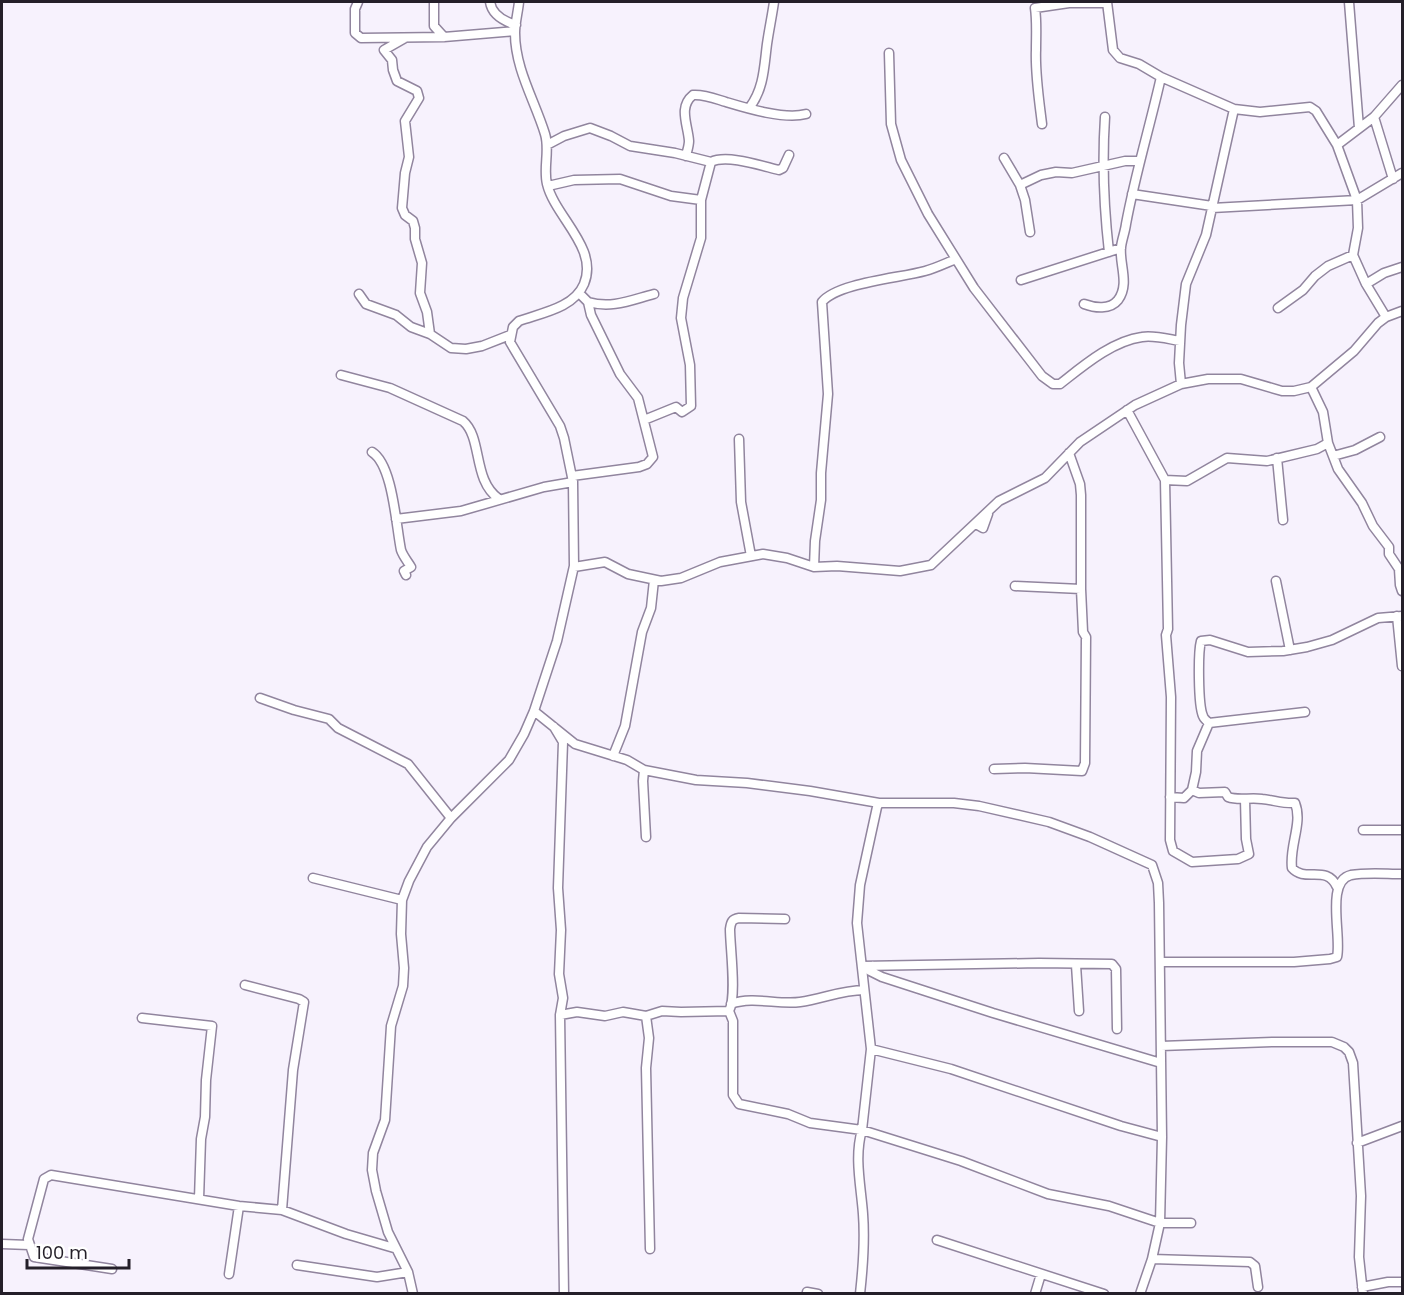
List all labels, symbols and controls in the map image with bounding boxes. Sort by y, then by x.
scale bar [27,1232,129,1270]
text: 100 m [36,1240,88,1265]

